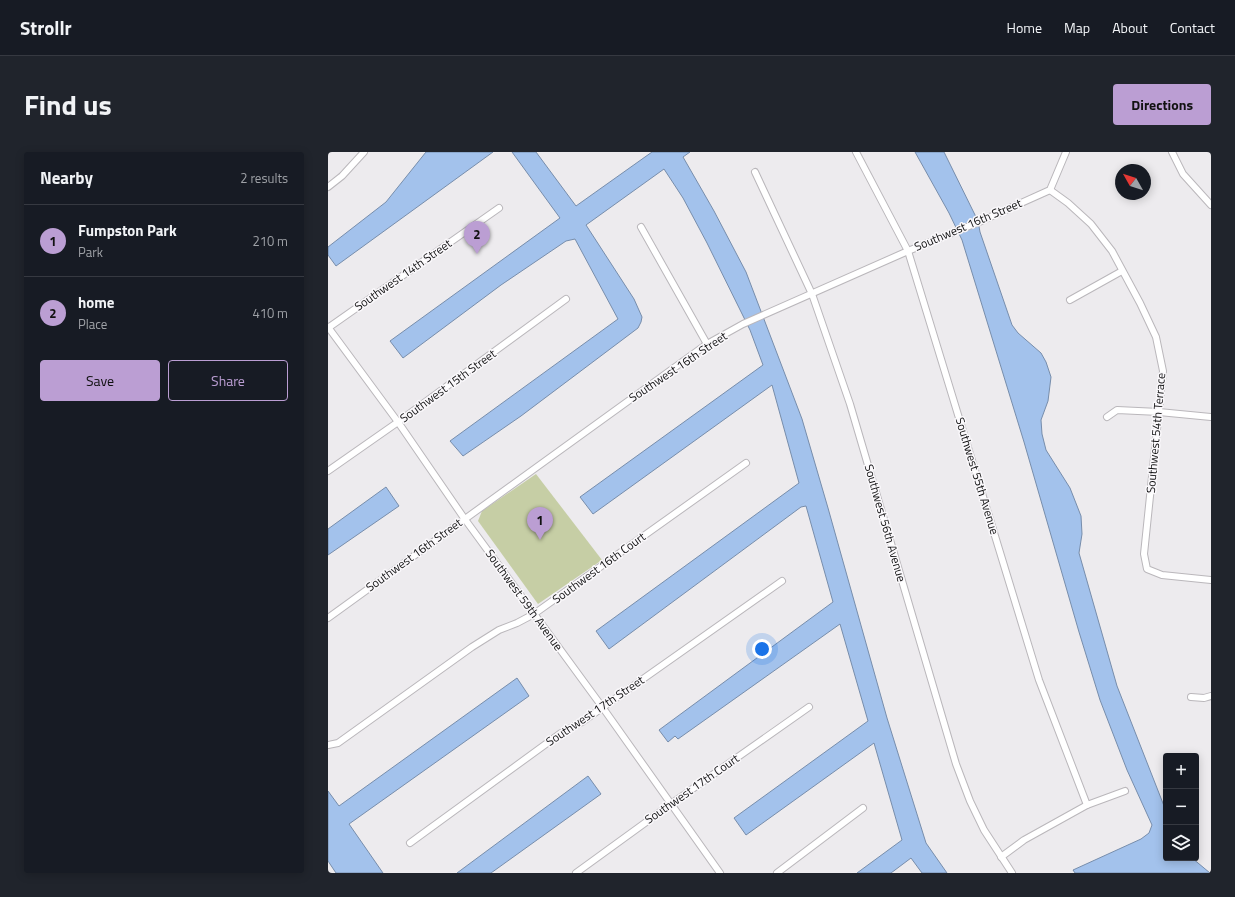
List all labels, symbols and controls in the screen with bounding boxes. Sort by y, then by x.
text: Strollr [20,13,72,42]
text: Home [1007,17,1042,38]
text: Map [1064,17,1090,38]
text: About [1112,17,1148,38]
text: Contact [1170,17,1215,38]
text: Find us [24,83,112,126]
button: Directions [1113,84,1211,125]
north arrow [1115,164,1151,200]
text: Nearby [40,165,93,191]
text: 2 results [240,168,288,188]
street label: Southwest 16th Street [911,193,1025,256]
text: Fumpston Park [78,219,177,242]
pin: 2 [464,221,490,254]
text: 1 [49,231,57,251]
text: 210 m [252,231,288,251]
street label: Southwest 14th Street [350,233,456,315]
text: Park [78,242,103,262]
text: home [78,291,115,314]
text: 2 [49,303,57,323]
text: 410 m [252,303,288,323]
text: Place [78,314,107,334]
street label: Southwest 16th Street [625,326,731,407]
street label: Southwest 15th Street [396,344,500,427]
button: Save [40,360,160,401]
button: Share [168,360,288,401]
street label: Southwest 54th Terrace [1141,372,1170,494]
street label: Southwest 55th Avenue [951,415,1004,537]
street label: Southwest 56th Avenue [860,462,911,584]
pin: 1 [527,507,553,540]
street label: Southwest 16th Street [362,513,466,596]
street label: Southwest 16th Court [548,527,650,608]
street label: Southwest 59th Avenue [481,545,568,655]
your location [752,639,772,659]
street label: Southwest 17th Street [542,670,648,751]
street label: Southwest 17th Court [641,748,744,828]
map controls [1163,753,1199,861]
button: + [1163,753,1199,789]
button: − [1163,789,1199,825]
button: layers [1163,825,1199,861]

